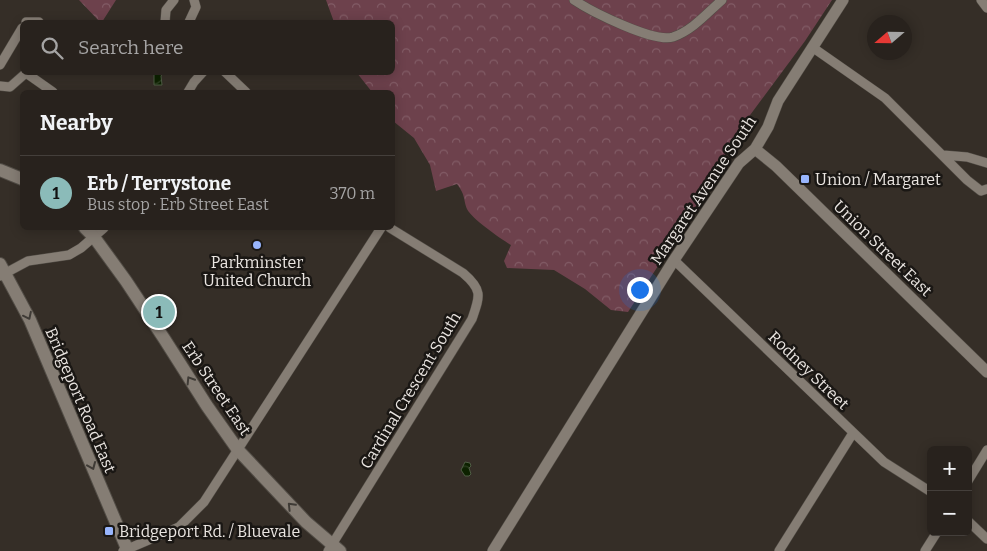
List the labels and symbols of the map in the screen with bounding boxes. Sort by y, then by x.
north arrow [867,15,912,60]
street label: Margaret Avenue South [647,112,760,268]
place label: Union / Margaret [815,170,941,189]
marker: Union / Margaret [799,173,811,185]
street label: Union Street East [829,197,936,300]
marker: Parkminster United Church [251,239,263,251]
place label: Parkminster United Church [203,253,311,290]
your location [627,277,653,303]
pin: 1 [143,293,175,331]
street label: Cardinal Crescent South [356,309,465,472]
one-way arrow [22,311,32,320]
street label: Bridgeport Road East [41,325,120,476]
street label: Rodney Street [765,327,853,414]
street label: Erb Street East [178,338,255,439]
one-way arrow [187,376,196,385]
one-way arrow [86,461,96,469]
one-way arrow [288,503,297,512]
place label: Bridgeport Rd. / Bluevale [119,522,300,541]
marker: Bridgeport Rd. / Bluevale [103,525,115,537]

